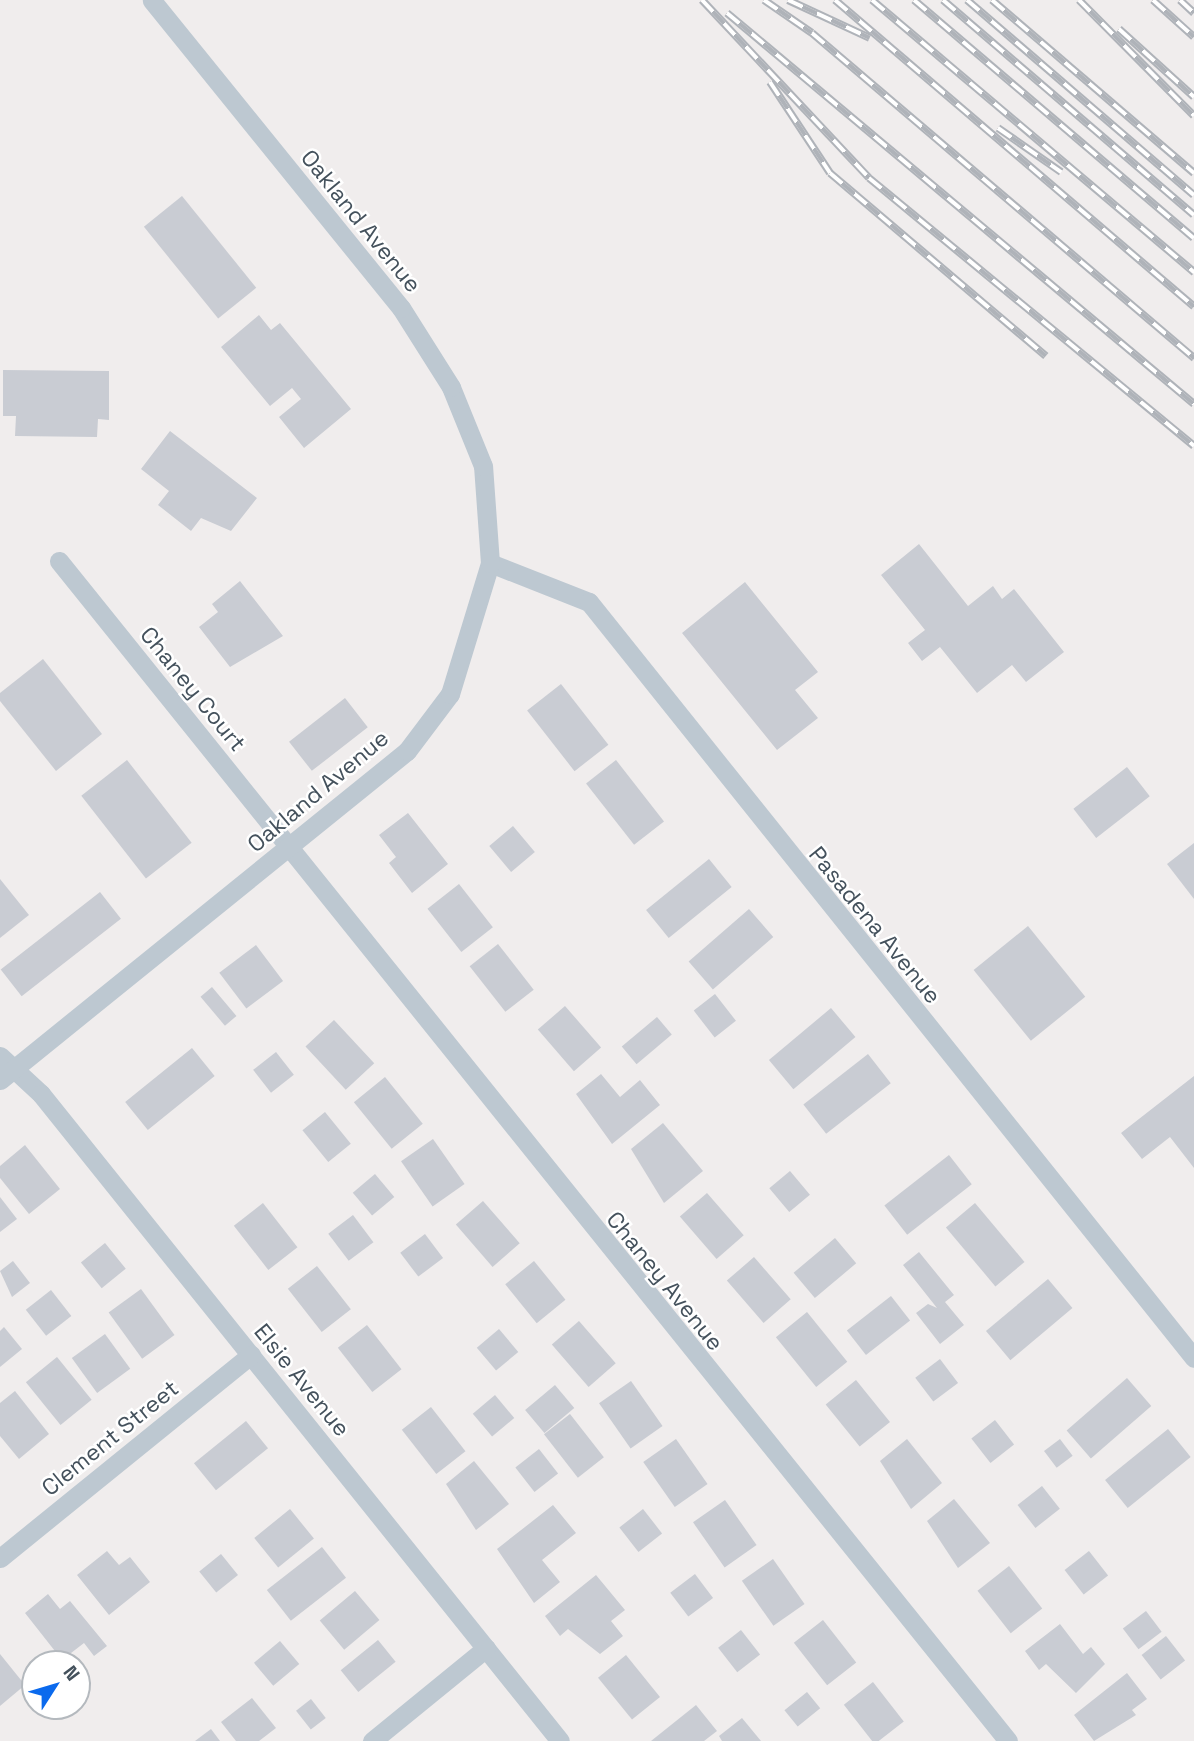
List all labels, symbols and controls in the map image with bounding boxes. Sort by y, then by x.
street label: Oakland Avenue [295,144,427,298]
street label: Chaney Court [134,621,252,757]
street label: Oakland Avenue [242,724,394,858]
street label: Pasadena Avenue [803,841,947,1009]
street label: Chaney Avenue [600,1206,730,1356]
street label: Elsie Avenue [248,1318,356,1442]
street label: Clement Street [36,1374,184,1502]
north arrow [21,1650,91,1720]
text: N [58,1661,85,1686]

